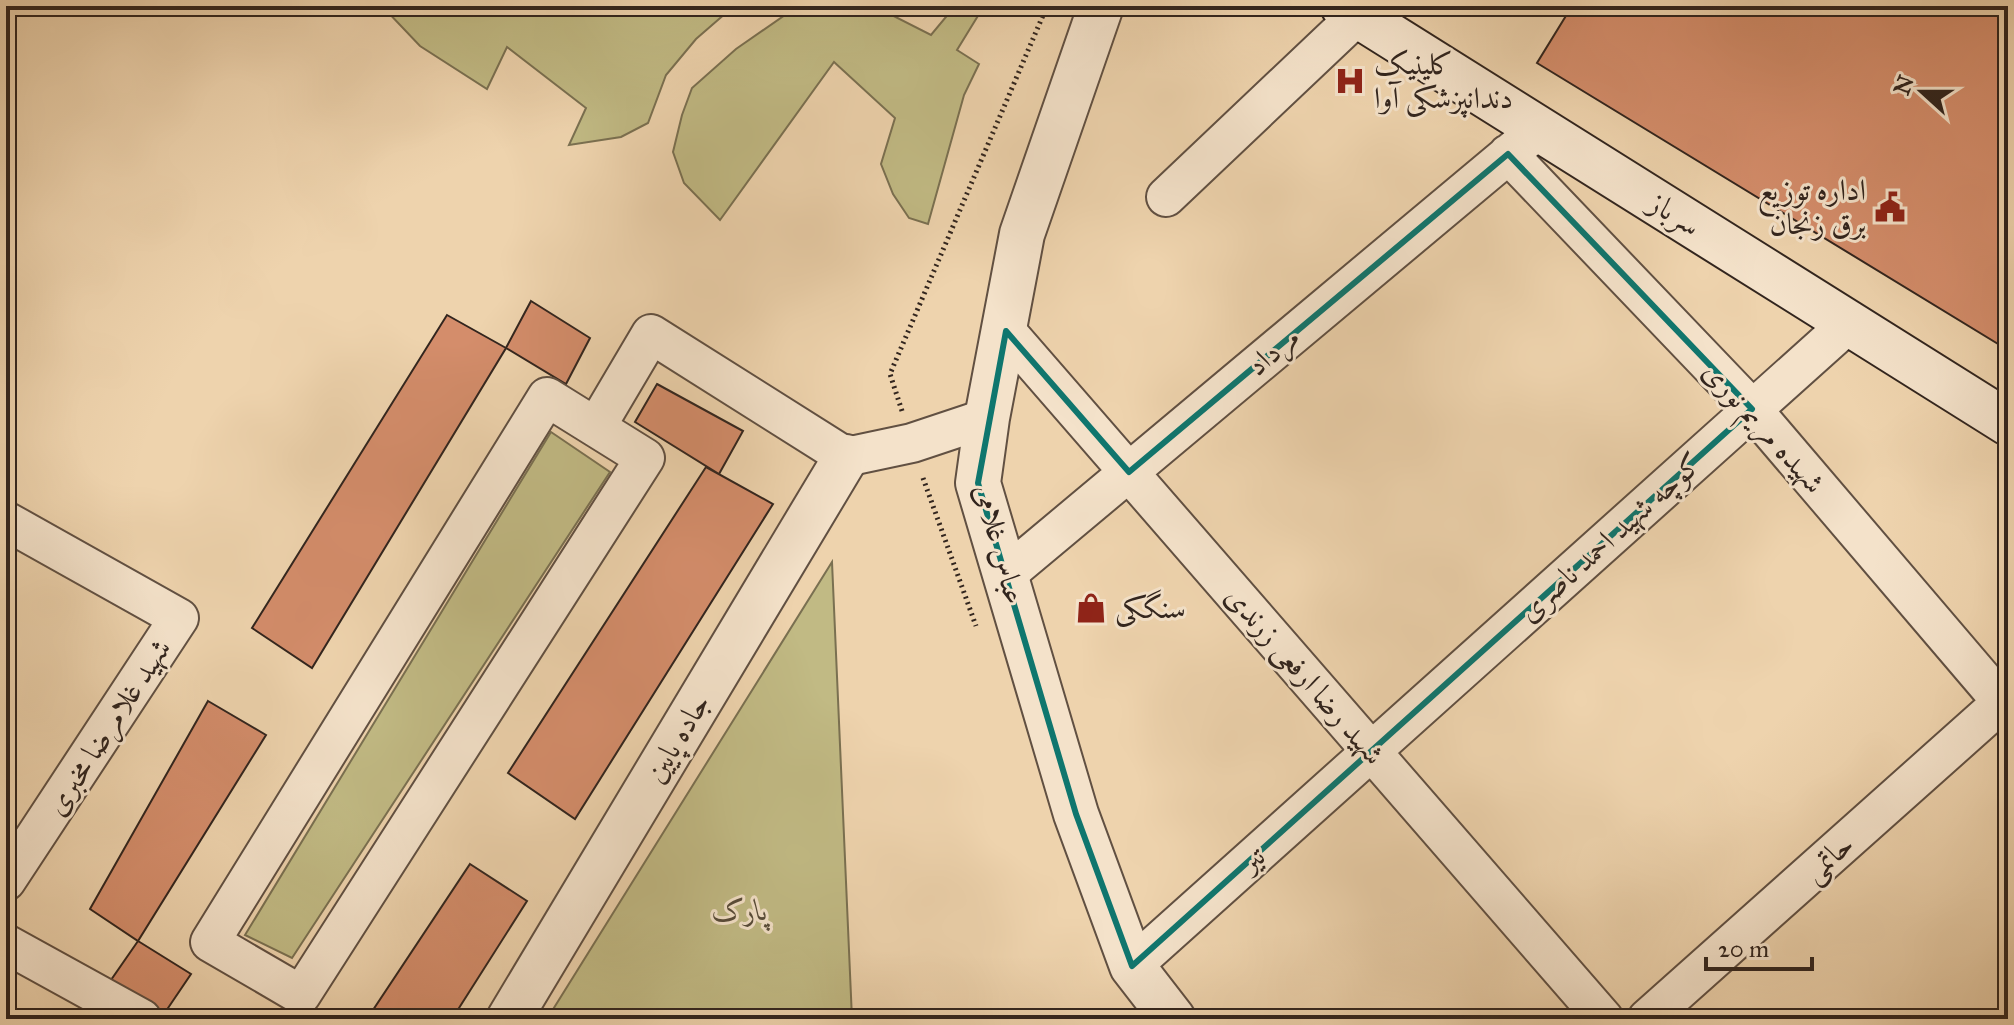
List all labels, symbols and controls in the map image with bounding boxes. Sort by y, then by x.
place label: کلینیک دندانپزشکی آوا [1374,46,1513,118]
north arrow [1882,52,1962,132]
hospital icon: کلینیک دندانپزشکی آوا [1333,64,1367,98]
text: N [1888,71,1920,99]
place label: اداره توزیع برق زنجان [1758,172,1866,242]
street label: سرباز [1639,183,1707,245]
public building icon: اداره توزیع برق زنجان [1873,190,1907,224]
street label: مرداد [1239,319,1309,386]
street label: شهیده مریم نوری [1689,353,1833,506]
street label: کوچه شهید احمد ناصری [1511,445,1711,631]
street label: عباس غلامی [967,480,1033,608]
street label: شهید رضا ارفعی زرندی [1216,578,1392,773]
place label: سنگکی [1115,589,1186,628]
shop icon: سنگکی [1074,591,1108,625]
street label: شهید غلامرضا مخبری [37,632,181,824]
street label: جاده پایین [637,687,720,790]
street label: حاتمی [1795,826,1862,892]
street label: تیر [1229,838,1273,882]
park label: پارک [712,892,770,931]
scale bar [1706,921,1812,971]
text: 20 m [1718,934,1769,964]

